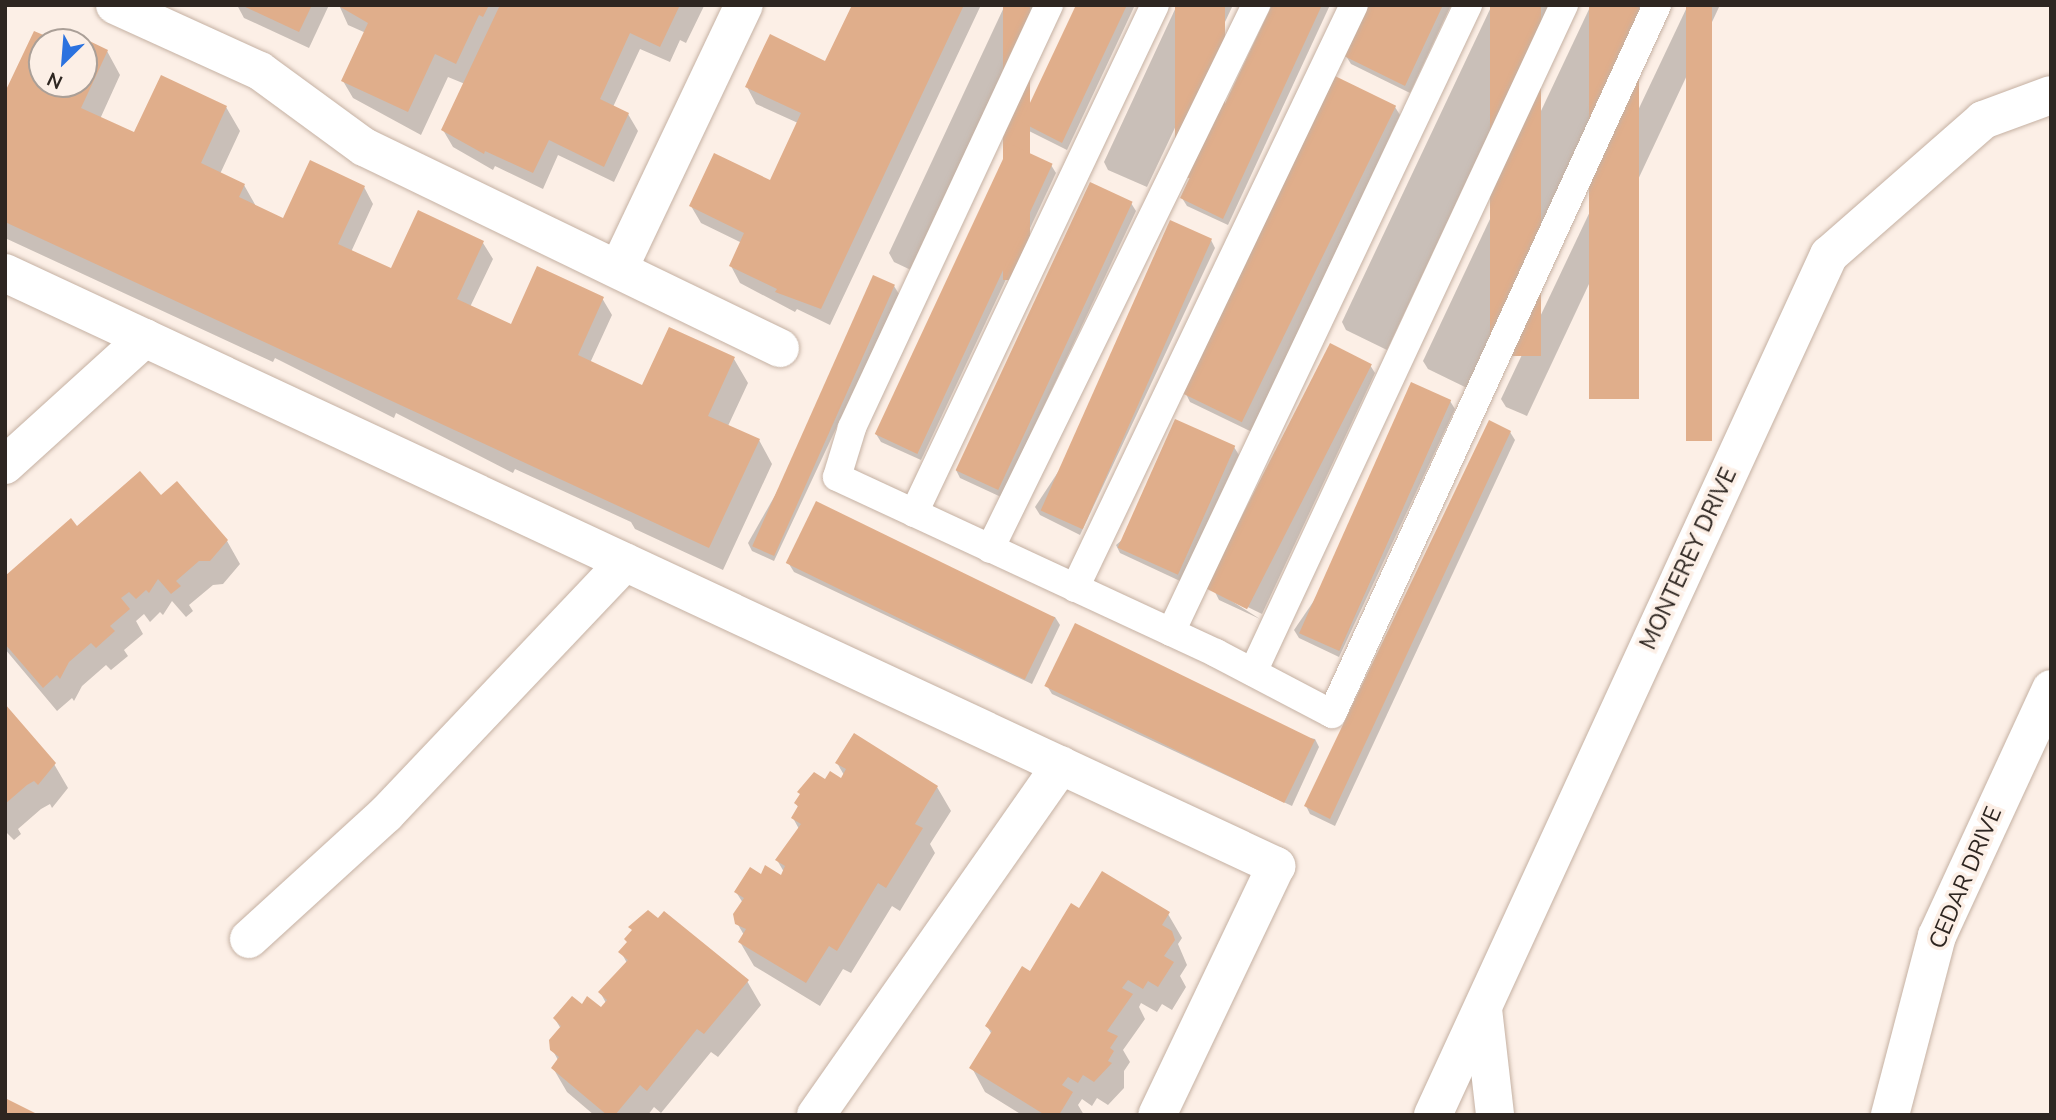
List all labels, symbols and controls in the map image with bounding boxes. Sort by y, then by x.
north arrow [28,28,98,98]
text: N [43,65,67,95]
street label: MONTEREY DRIVE [1635,464,1743,654]
street label: CEDAR DRIVE [1924,803,2008,953]

